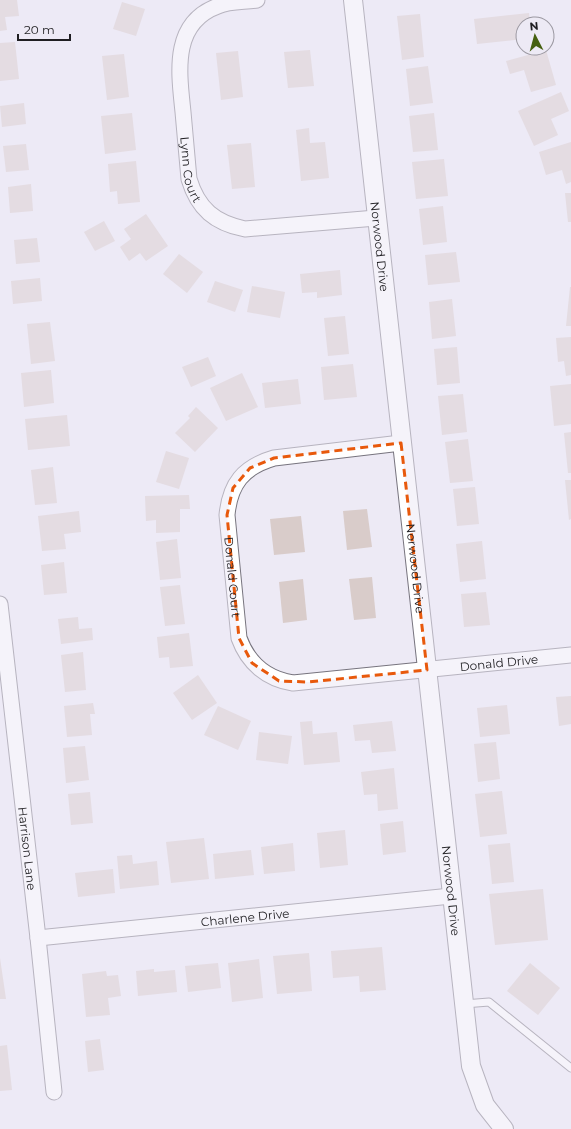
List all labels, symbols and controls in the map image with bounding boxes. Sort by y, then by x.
scale bar [18,16,70,42]
north arrow [515,16,555,56]
text: N [529,19,539,33]
text: 20 m [24,22,55,37]
street label: Lynn Court [178,136,205,205]
street label: Norwood Drive [368,201,393,292]
street label: Norwood Drive [403,523,428,614]
street label: Donald Court [222,536,244,618]
street label: Donald Drive [459,651,539,674]
street label: Harrison Lane [16,806,40,891]
street label: Norwood Drive [439,845,464,936]
street label: Charlene Drive [200,905,290,929]

